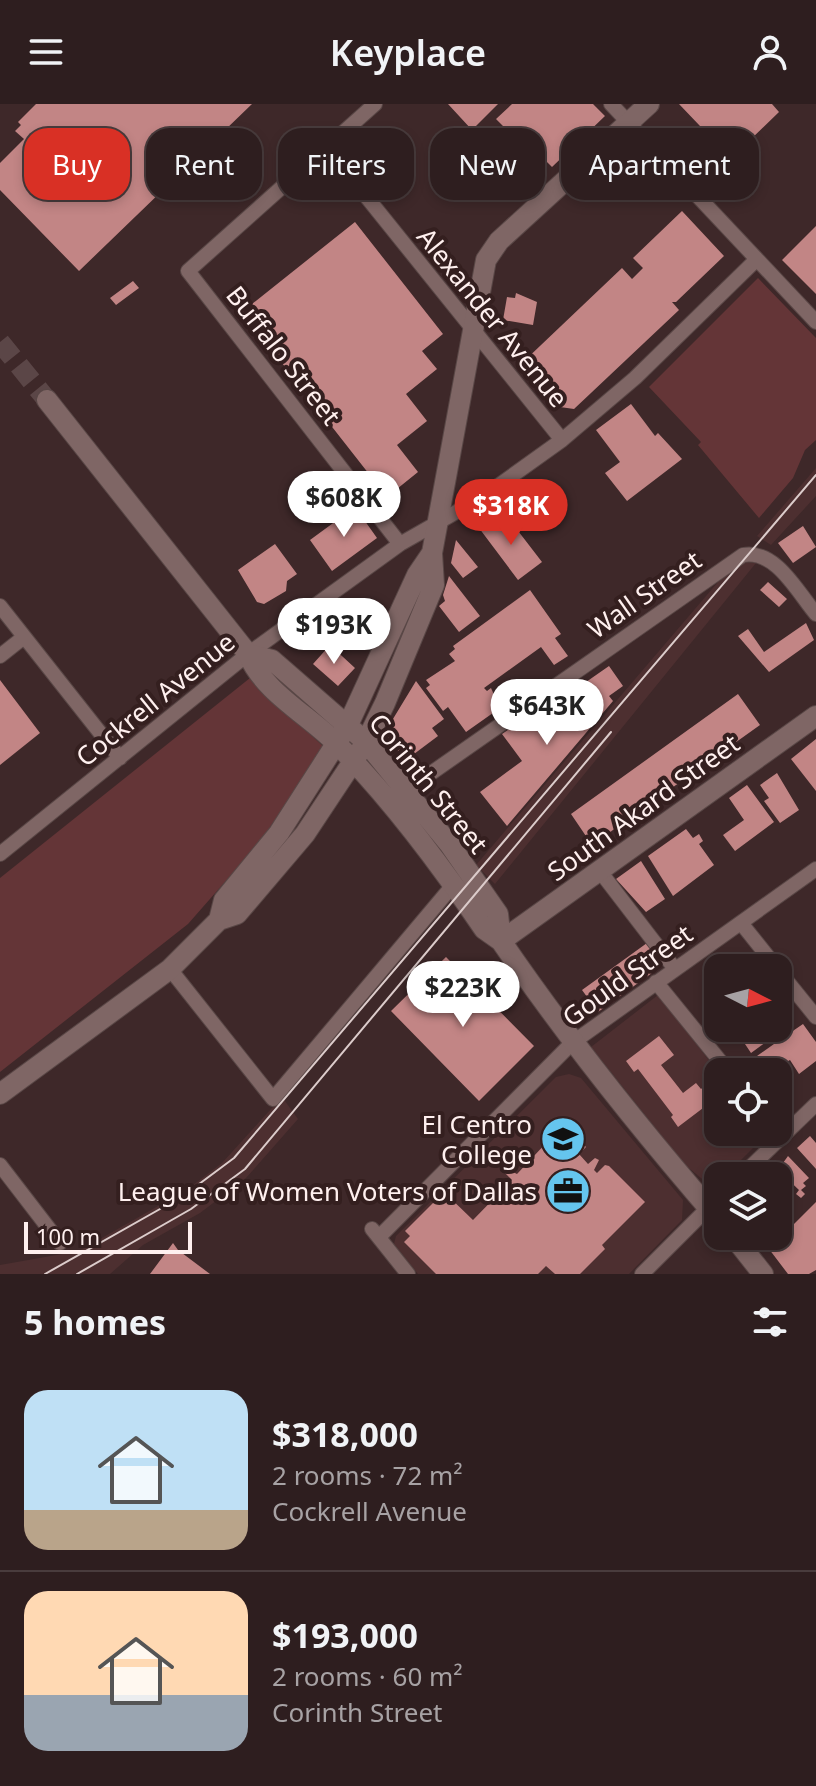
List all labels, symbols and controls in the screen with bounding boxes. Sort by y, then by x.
text: Keyplace [330,28,486,77]
icon: menu [24,30,68,74]
icon: person [748,30,792,74]
chip: Buy [24,128,130,200]
chip: Rent [146,128,262,200]
chip: Filters [278,128,414,200]
chip: New [430,128,545,200]
chip: Apartment [561,128,759,200]
street label: Alexander Avenue [409,220,577,414]
street label: Buffalo Street [218,278,350,432]
pin: $608K [288,471,400,539]
text: $608K [306,479,382,515]
pin: $318K [455,479,567,547]
text: $318K [473,487,549,523]
street label: Wall Street [580,542,708,646]
pin: $193K [278,598,390,666]
text: $193K [296,606,372,642]
street label: Cockrell Avenue [68,624,242,774]
pin: $643K [491,679,603,747]
text: $643K [509,687,585,723]
street label: Corinth Street [361,705,497,861]
street label: South Akard Street [540,725,746,889]
street label: Gould Street [555,916,699,1034]
north arrow [704,954,792,1042]
map controls [704,954,792,1250]
pin: $223K [407,961,519,1029]
text: $223K [425,969,501,1005]
button: locate [704,1058,792,1146]
place label: El Centro College [422,1106,532,1172]
school or university icon: El Centro College [539,1115,587,1163]
button: layers [704,1162,792,1250]
office icon: League of Women Voters of Dallas [544,1167,592,1215]
place label: League of Women Voters of Dallas [118,1173,537,1209]
scale bar [24,1218,192,1254]
text: 100 m [36,1221,100,1251]
text: 5 homes [24,1299,166,1345]
icon: filters [748,1300,792,1344]
text: $318,000 [272,1411,418,1457]
icon: home [88,1422,184,1518]
text: 2 rooms · 72 m² [272,1457,462,1493]
text: Cockrell Avenue [272,1493,467,1529]
text: $193,000 [272,1612,418,1658]
icon: home [88,1623,184,1719]
text: 2 rooms · 60 m² [272,1658,462,1694]
text: Corinth Street [272,1694,442,1730]

